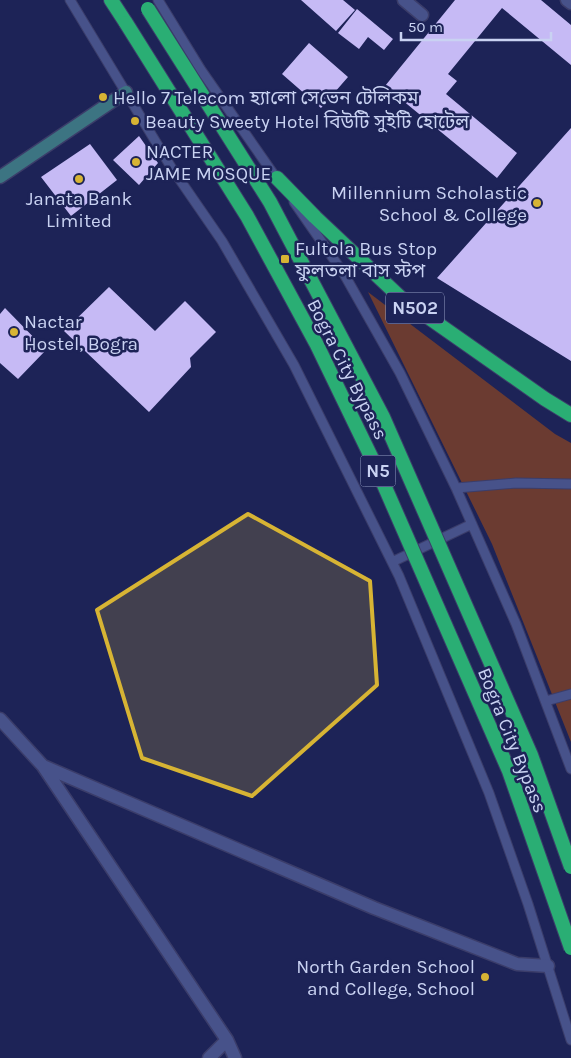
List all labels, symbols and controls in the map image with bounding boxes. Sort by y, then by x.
scale bar [401,10,551,42]
text: 50 m [408,18,443,36]
place label: Hello 7 Telecom হ্যা‌লো সে‌ভেন টে‌লিকম [113,86,419,109]
marker: Hello 7 Telecom হ্যা‌লো সে‌ভেন টে‌লিকম [97,91,109,103]
place label: Beauty Sweety Hotel বিউটি সুইটি হোটেল [145,110,470,133]
marker: Beauty Sweety Hotel বিউটি সুইটি হোটেল [129,115,141,127]
place label: NACTER JAME MOSQUE [146,141,271,185]
marker: NACTER JAME MOSQUE [130,156,142,168]
marker: Janata Bank Limited [73,173,85,185]
place label: Millennium Scholastic School & College [331,182,527,226]
place label: Janata Bank Limited [26,188,133,232]
marker: Millennium Scholastic School & College [531,197,543,209]
place label: Fultola Bus Stop ফুলতলা বাস স্টপ [294,238,437,282]
marker: Fultola Bus Stop ফুলতলা বাস স্টপ [279,253,291,265]
road number: N502 [386,292,444,324]
street label: Bogra City Bypass [302,296,392,443]
place label: Nactar Hostel, Bogra [24,311,138,355]
marker: Nactar Hostel, Bogra [8,326,20,338]
road number: N5 [360,456,396,486]
street label: Bogra City Bypass [473,665,551,816]
place label: North Garden School and College, School [296,956,475,1000]
marker: North Garden School and College, School [479,971,491,983]

